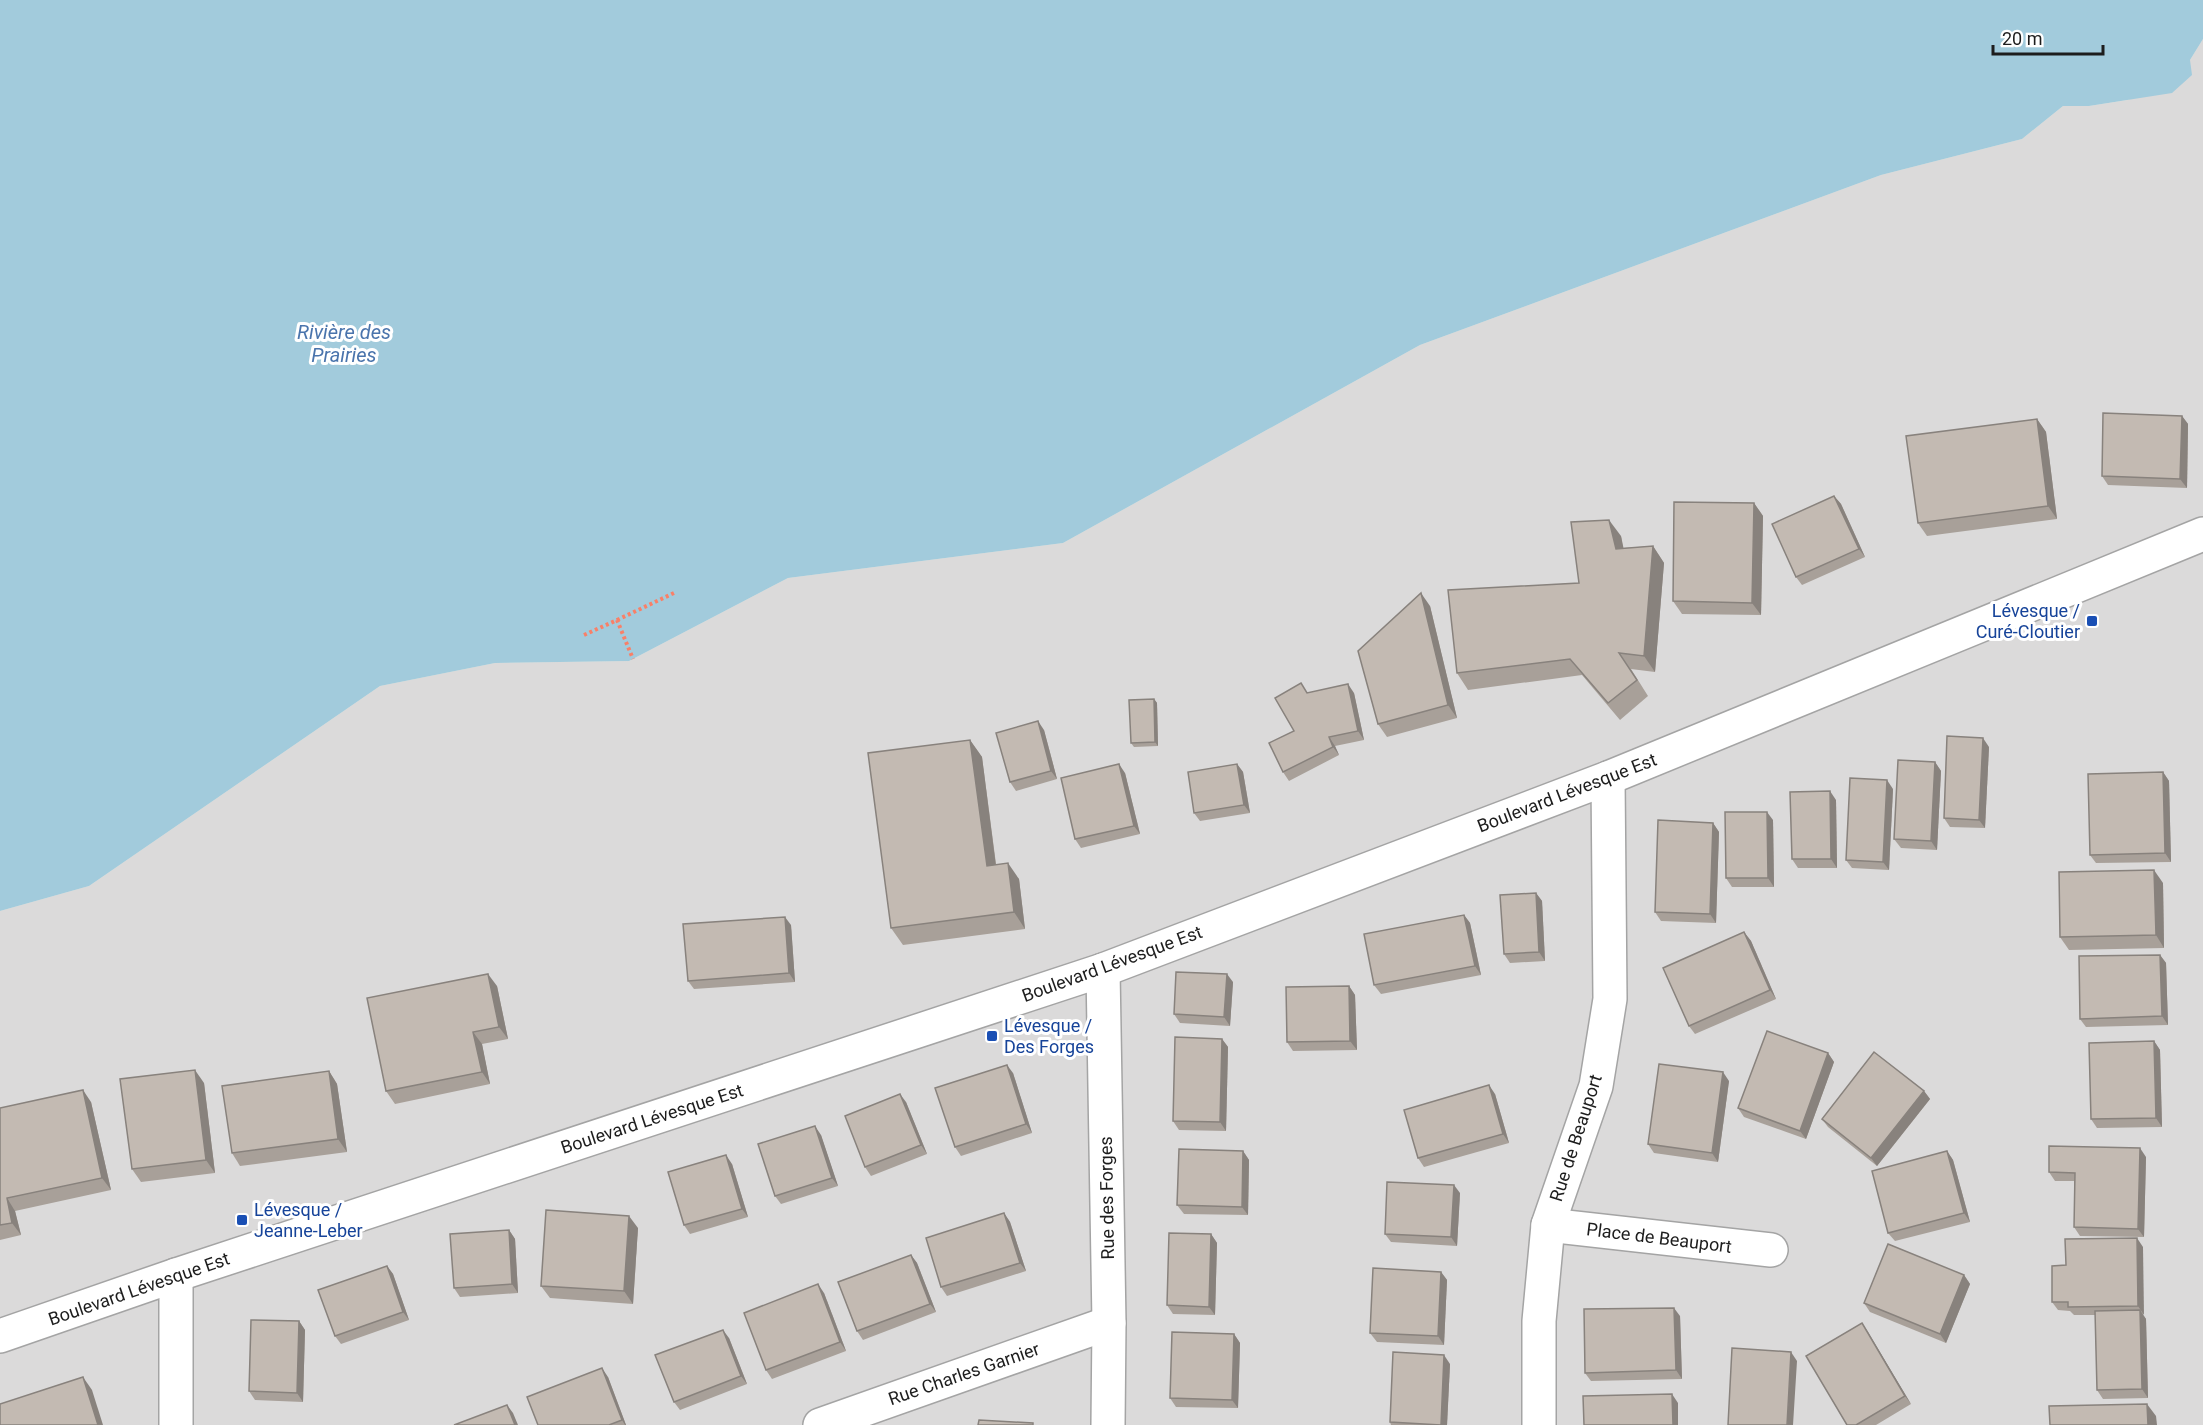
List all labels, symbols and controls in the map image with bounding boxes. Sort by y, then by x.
scale bar [1993,18,2102,56]
text: 20 m [2002,28,2042,49]
water label: Rivière des Prairies [297,320,391,367]
place label: Lévesque / Curé-Cloutier [1976,600,2080,642]
marker: Lévesque / Curé-Cloutier [2085,614,2099,628]
street label: Boulevard Lévesque Est [1474,749,1660,836]
street label: Boulevard Lévesque Est [1019,921,1205,1006]
place label: Lévesque / Des Forges [1004,1015,1094,1057]
marker: Lévesque / Des Forges [985,1029,999,1043]
street label: Rue de Beauport [1545,1072,1606,1204]
street label: Boulevard Lévesque Est [558,1079,746,1158]
street label: Rue des Forges [1095,1136,1118,1260]
place label: Lévesque / Jeanne-Leber [254,1199,363,1241]
marker: Lévesque / Jeanne-Leber [235,1213,249,1227]
street label: Place de Beauport [1585,1218,1733,1257]
street label: Boulevard Lévesque Est [45,1248,232,1329]
street label: Rue Charles Garnier [886,1338,1042,1409]

